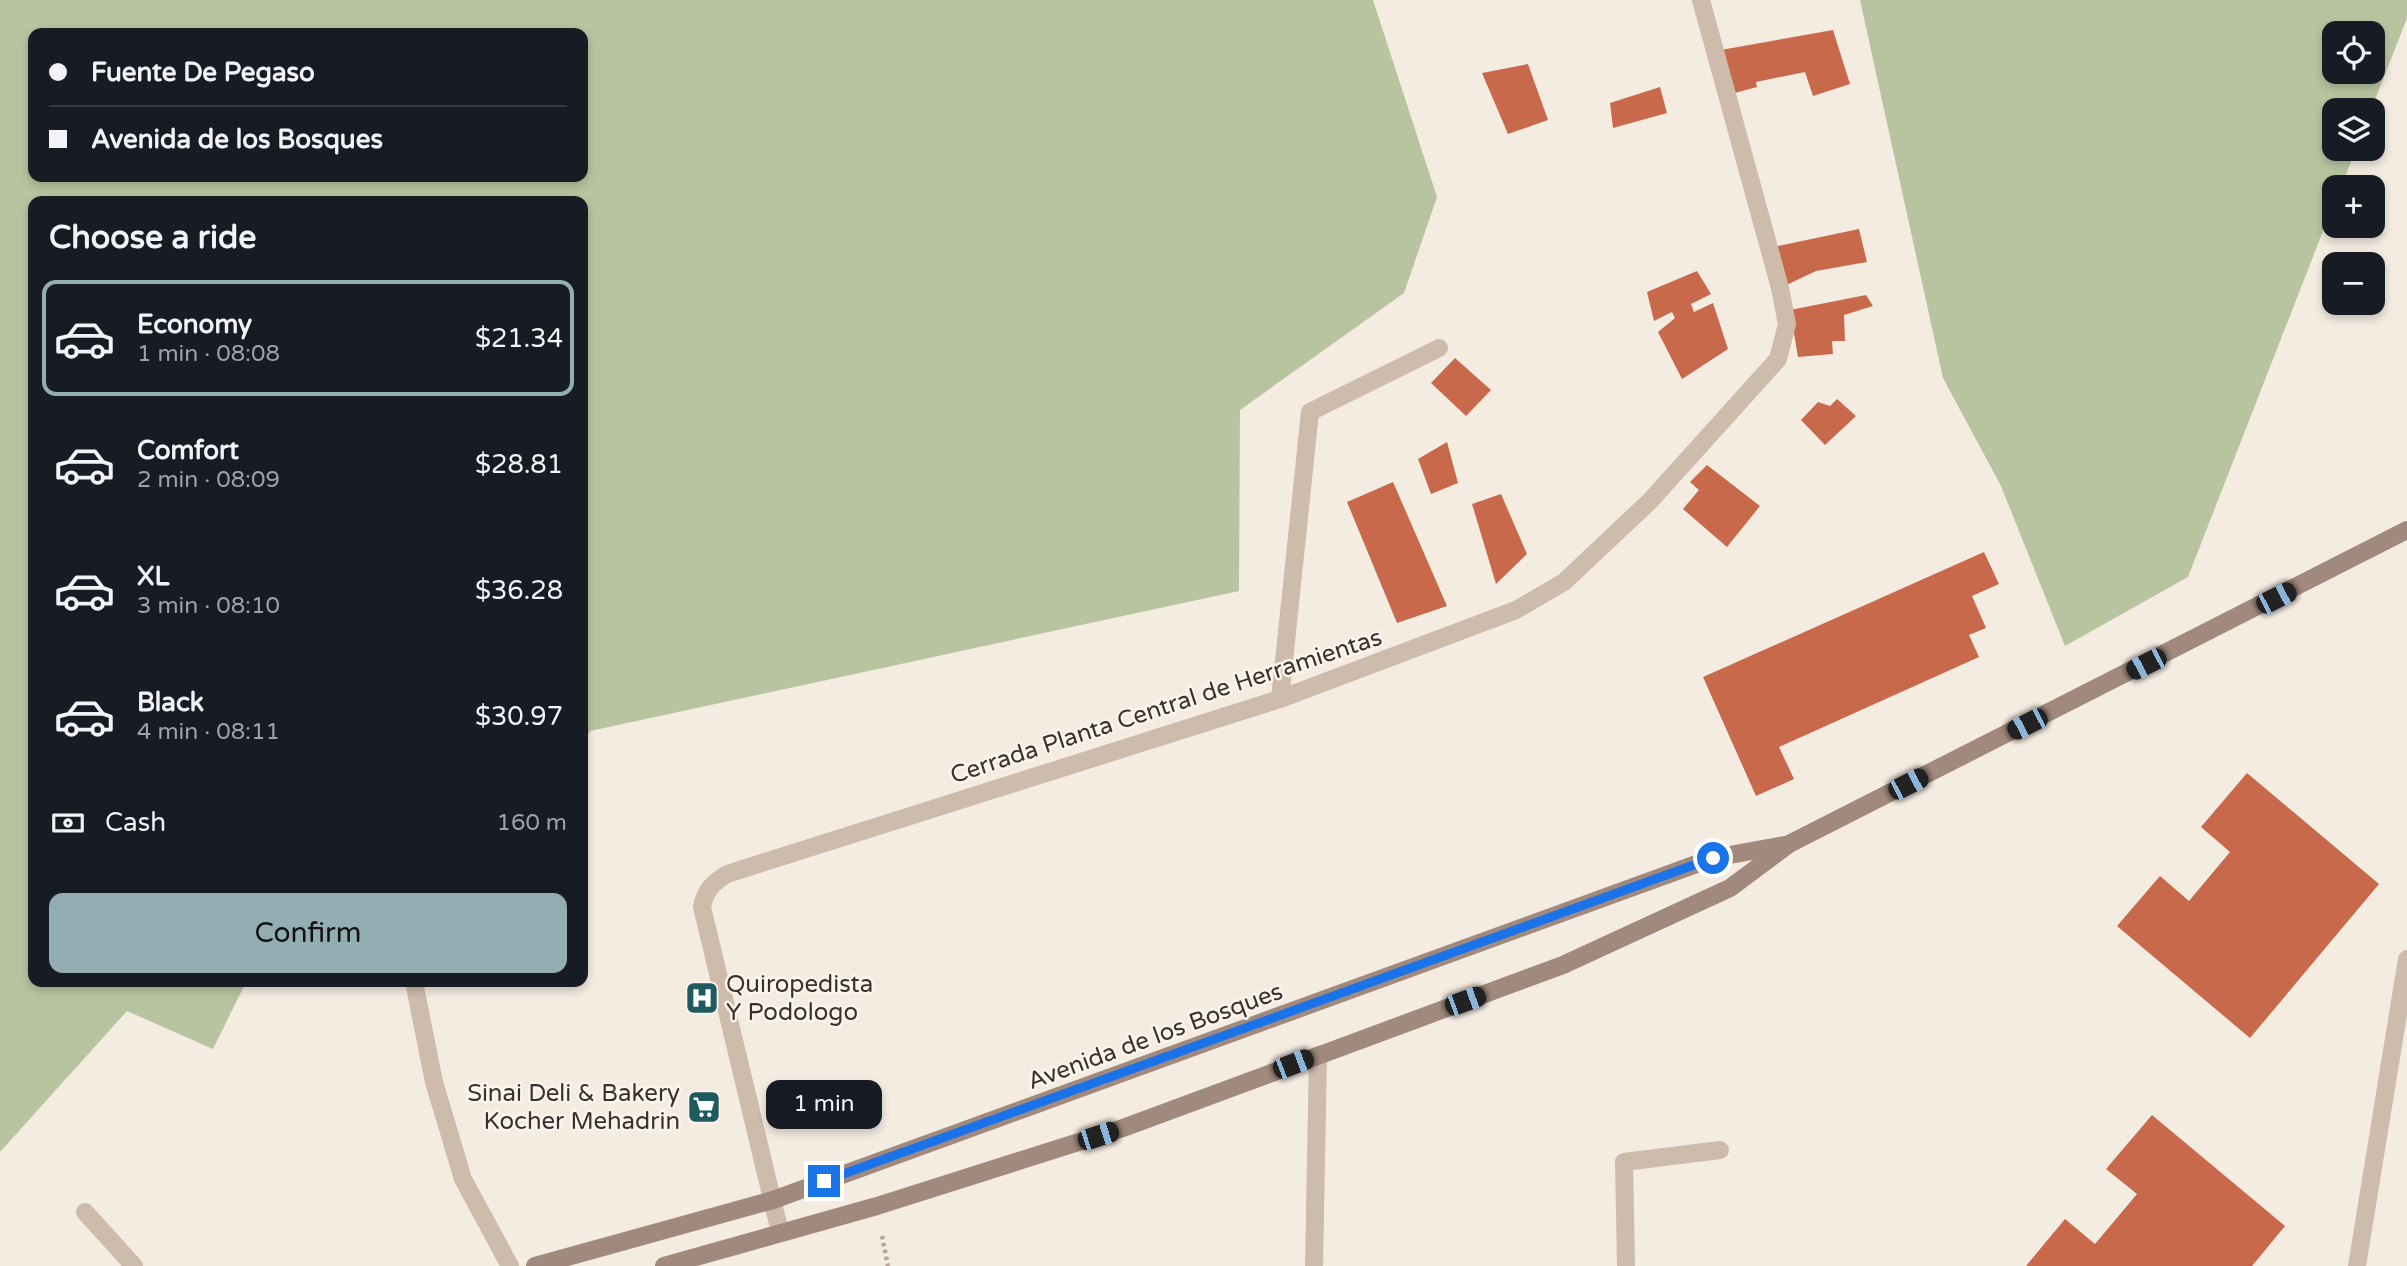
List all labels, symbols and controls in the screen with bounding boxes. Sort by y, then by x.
map controls [2322,21,2385,315]
button: locate [2322,21,2385,84]
text: Fuente De Pegaso [91,57,315,88]
button: layers [2322,98,2385,161]
text: Avenida de los Bosques [91,124,383,155]
button: + [2322,175,2385,238]
text: Choose a ride [49,219,256,257]
button: − [2322,252,2385,315]
icon: car [53,307,116,370]
text: Economy [137,309,252,340]
text: $21.34 [475,323,563,354]
text: 1 min · 08:08 [137,340,280,368]
icon: car [53,433,116,496]
text: Comfort [137,435,239,466]
text: $28.81 [475,449,563,480]
text: 2 min · 08:09 [137,466,280,494]
icon: car [53,559,116,622]
text: XL [137,561,169,592]
text: $36.28 [475,575,563,606]
car [2253,579,2300,617]
text: 3 min · 08:10 [137,592,280,620]
street label: Cerrada Planta Central de Herramientas [947,623,1386,790]
car [2123,645,2170,683]
icon: car [53,685,116,748]
text: Black [137,687,204,718]
text: $30.97 [475,701,563,732]
car [2004,705,2051,743]
text: 4 min · 08:11 [137,718,280,746]
car [1885,765,1932,803]
icon: cash [49,804,87,842]
text: Cash [105,807,166,838]
text: 160 m [497,809,567,837]
route start [1697,842,1729,874]
button: Confirm [49,893,567,973]
place label: Quiropedista Y Podologo [726,970,873,1027]
street label: Avenida de los Bosques [1024,977,1287,1096]
hospital icon: Quiropedista Y Podologo [683,979,721,1017]
car [1442,984,1489,1018]
car [1270,1047,1317,1081]
place label: Sinai Deli & Bakery Kocher Mehadrin [467,1079,680,1136]
callout: 1 min [766,1080,882,1128]
supermarket icon: Sinai Deli & Bakery Kocher Mehadrin [685,1088,723,1126]
text: 1 min [793,1090,855,1118]
car [1075,1120,1122,1152]
route end [808,1165,840,1197]

